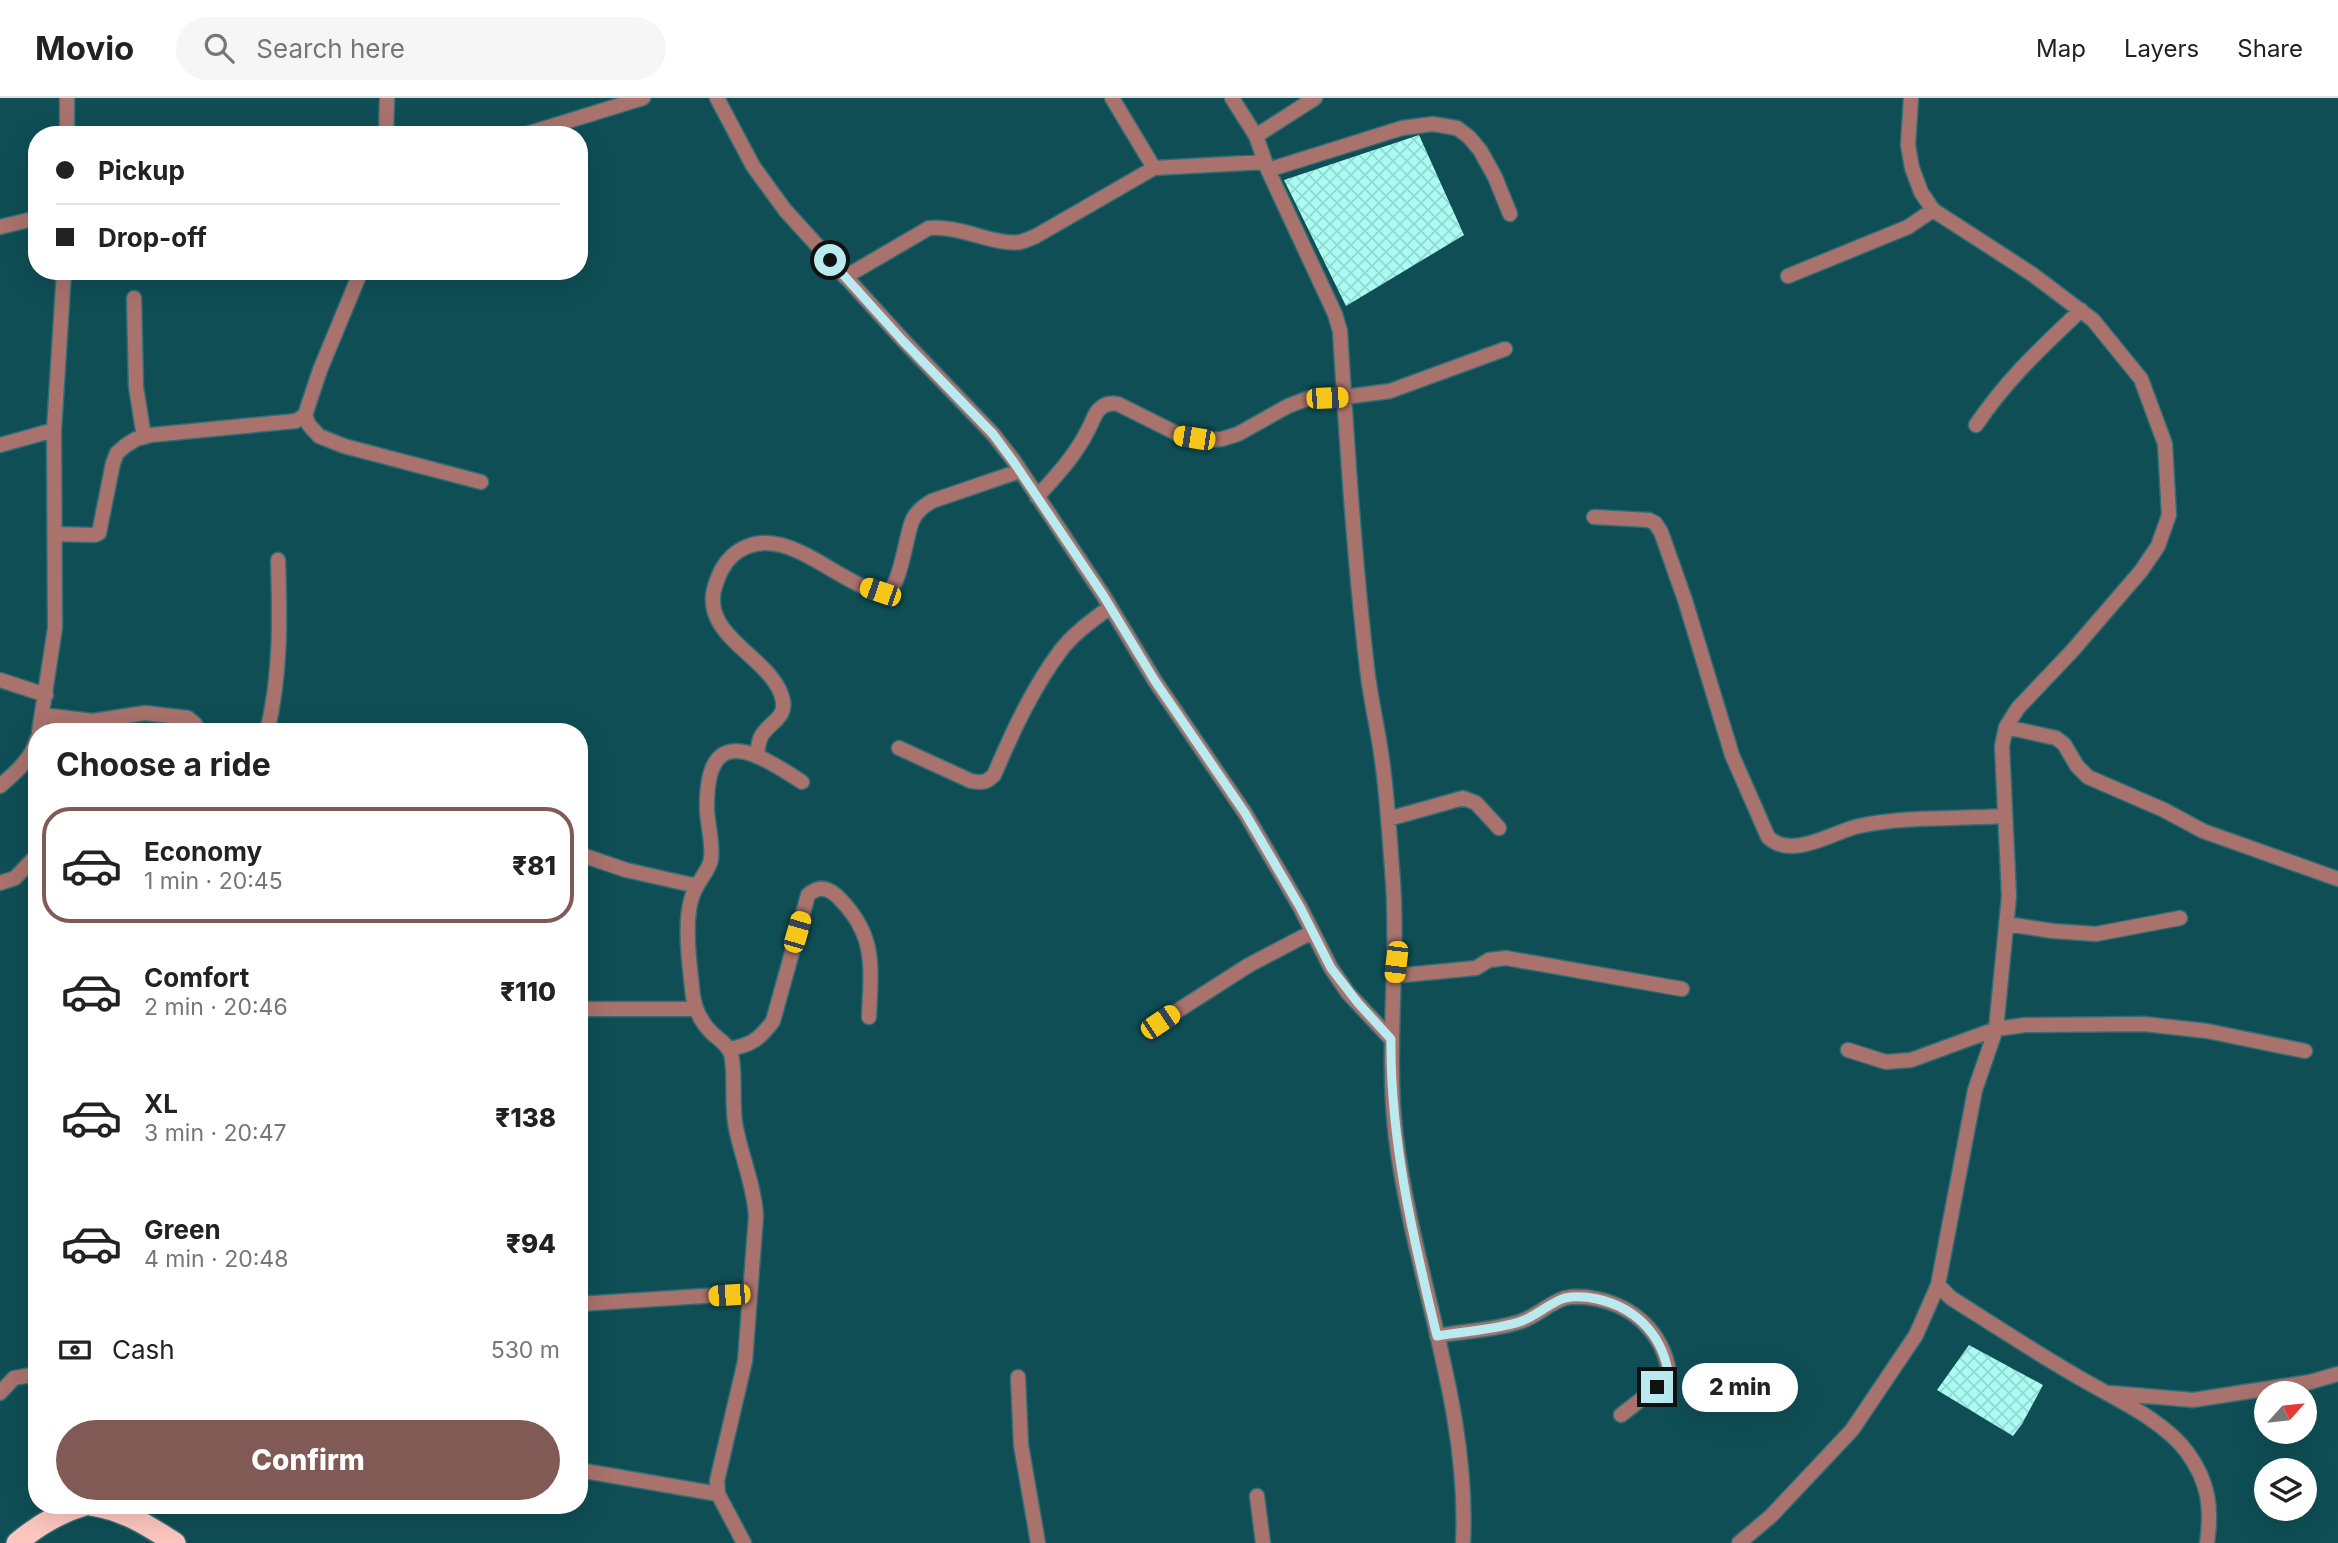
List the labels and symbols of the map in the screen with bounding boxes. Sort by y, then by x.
route start [814,244,846,276]
car [1306,387,1349,409]
car [1172,424,1217,452]
car [857,575,904,609]
car [782,909,813,955]
car [1384,940,1409,984]
car [1137,1002,1184,1042]
car [708,1283,751,1307]
callout: 2 min [1682,1362,1797,1412]
route end [1641,1371,1673,1403]
north arrow [2254,1381,2317,1444]

